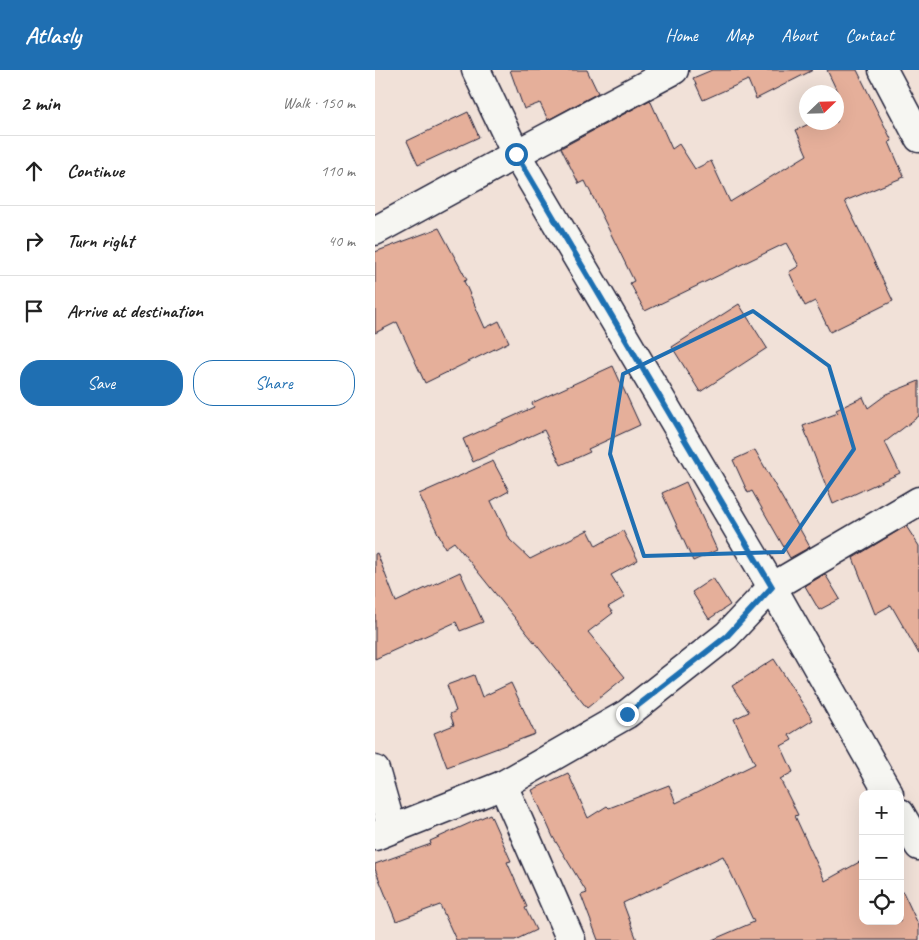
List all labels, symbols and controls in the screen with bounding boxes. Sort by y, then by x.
text: Atlasly [25,20,81,50]
text: Home [665,24,698,46]
text: Map [726,24,753,46]
text: About [781,24,817,46]
text: Contact [845,24,894,46]
north arrow [799,85,844,130]
text: 2 min [20,90,60,116]
text: Walk · 150 m [283,93,355,113]
route start [505,143,528,166]
icon: ahead [20,157,48,185]
text: Continue [67,159,124,183]
text: 110 m [321,161,355,181]
icon: right [20,227,48,255]
text: Turn right [67,229,134,253]
text: 40 m [328,231,355,251]
icon: arrive [20,297,48,325]
text: Arrive at destination [67,299,203,323]
button: Save [20,360,183,406]
button: Share [193,360,355,406]
route end [616,703,639,726]
map controls [859,790,904,925]
button: + [859,790,904,835]
button: − [859,835,904,880]
button: locate [859,880,904,925]

